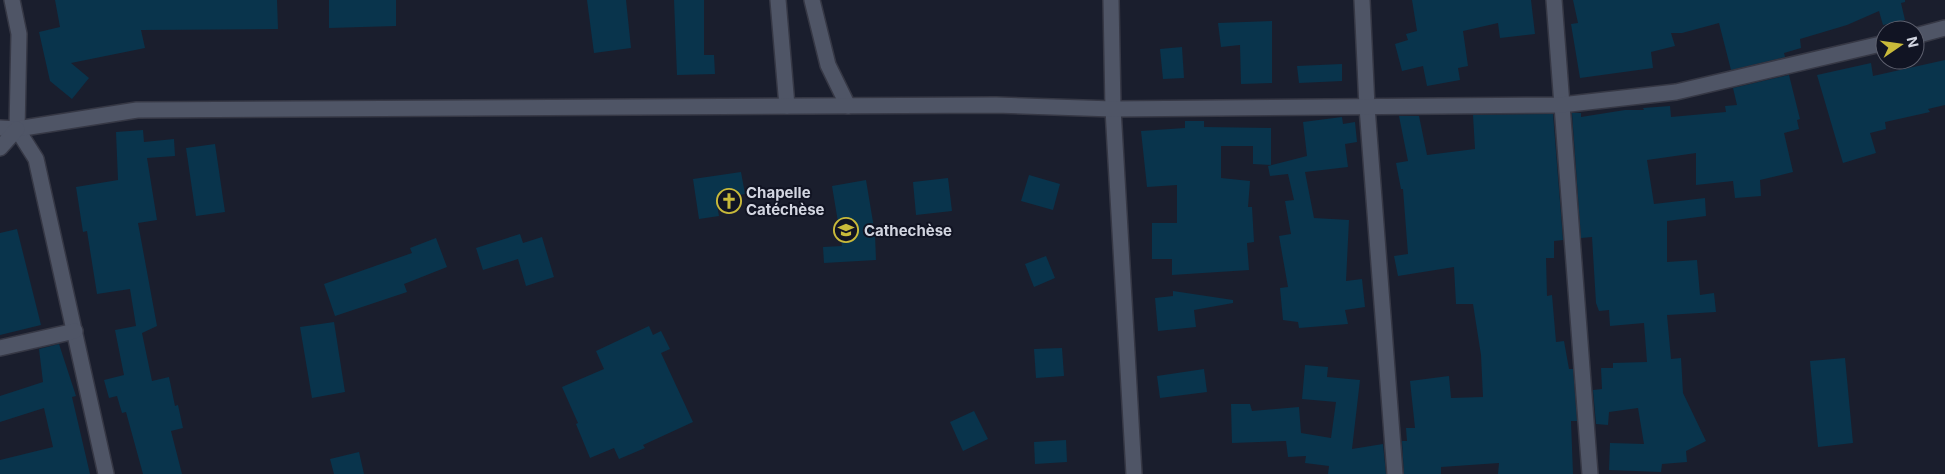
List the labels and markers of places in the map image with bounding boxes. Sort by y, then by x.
place label: Chapelle Catéchèse [746,183,825,219]
church icon: Chapelle Catéchèse [716,188,742,214]
school or university icon: Cathechèse [833,217,859,243]
place label: Cathechèse [864,221,952,240]

